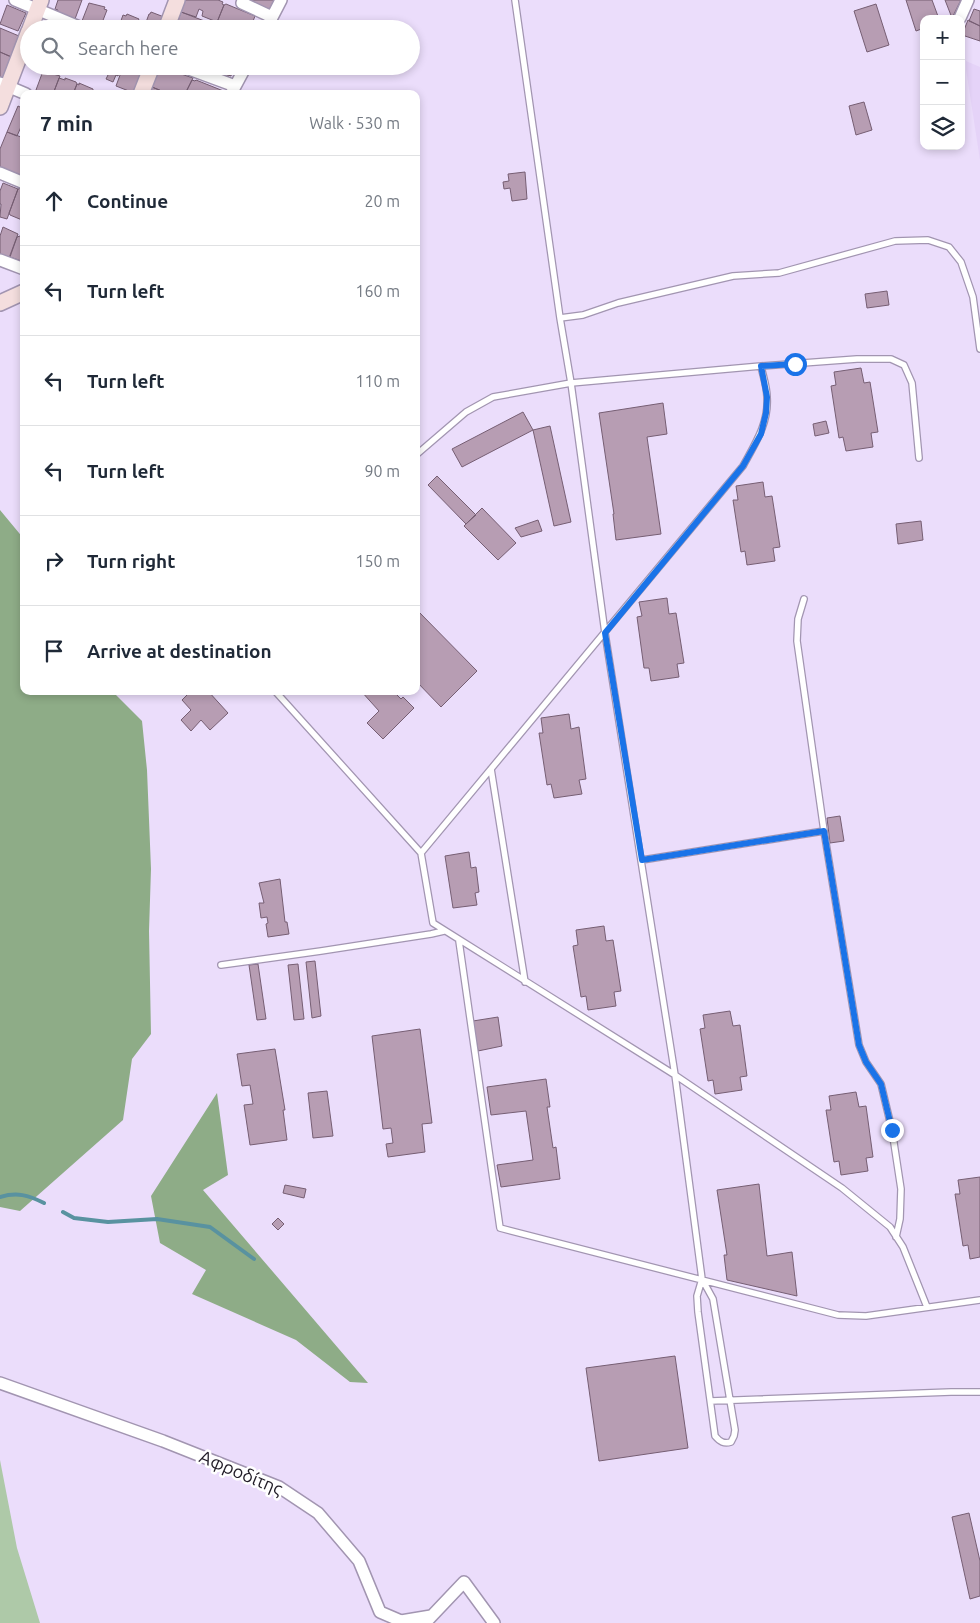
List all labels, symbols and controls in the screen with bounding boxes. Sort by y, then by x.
map controls [920,15,965,150]
button: + [920,15,965,60]
search box [20,20,420,75]
icon: search [38,34,66,62]
text: Search here [78,37,178,59]
button: − [920,60,965,105]
button: layers [920,105,965,150]
text: 7 min [40,111,93,135]
text: Walk · 530 m [309,114,400,132]
icon: ahead [40,187,68,215]
text: Continue [87,190,168,212]
text: 20 m [364,192,400,210]
icon: left [40,277,68,305]
text: Turn left [87,280,165,302]
text: 160 m [355,282,400,300]
route start [784,353,807,376]
icon: left [40,367,68,395]
text: Turn left [87,370,165,392]
text: 110 m [355,372,400,390]
icon: left [40,457,68,485]
text: Turn left [87,460,165,482]
text: 90 m [364,462,400,480]
icon: right [40,547,68,575]
text: Turn right [87,550,175,572]
text: 150 m [355,552,400,570]
icon: arrive [40,637,68,665]
text: Arrive at destination [87,640,272,662]
route end [881,1119,904,1142]
street label: Αφροδίτης [197,1446,286,1499]

